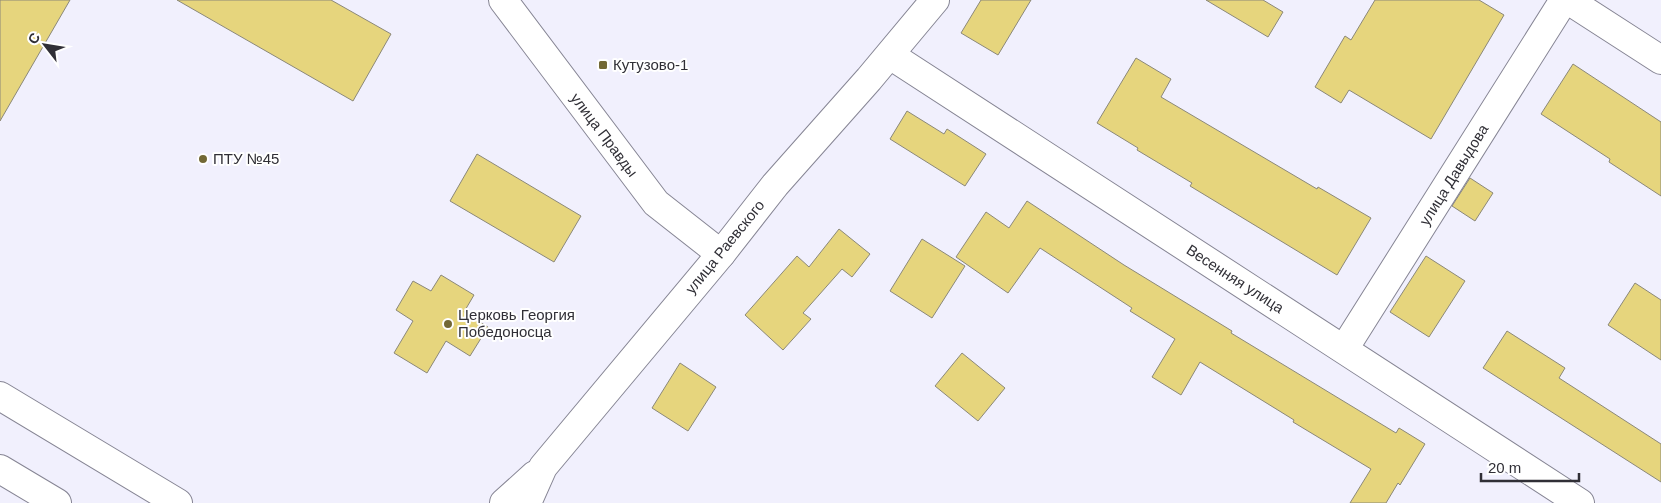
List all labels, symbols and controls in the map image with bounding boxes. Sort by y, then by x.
north arrow [20,20,70,70]
text: С [24,30,43,47]
place label: Кутузово-1 [613,56,688,73]
marker: Кутузово-1 [597,59,609,71]
street label: улица Правды [567,90,641,180]
street label: улица Давыдова [1416,121,1492,228]
place label: ПТУ №45 [213,150,279,167]
marker: ПТУ №45 [197,153,209,165]
street label: улица Раевского [682,196,768,297]
street label: Весенняя улица [1184,241,1288,317]
place label: Церковь Георгия Победоносца [458,306,575,340]
marker: Церковь Георгия Победоносца [442,318,454,330]
scale bar [1481,450,1578,482]
text: 20 m [1488,459,1521,476]

